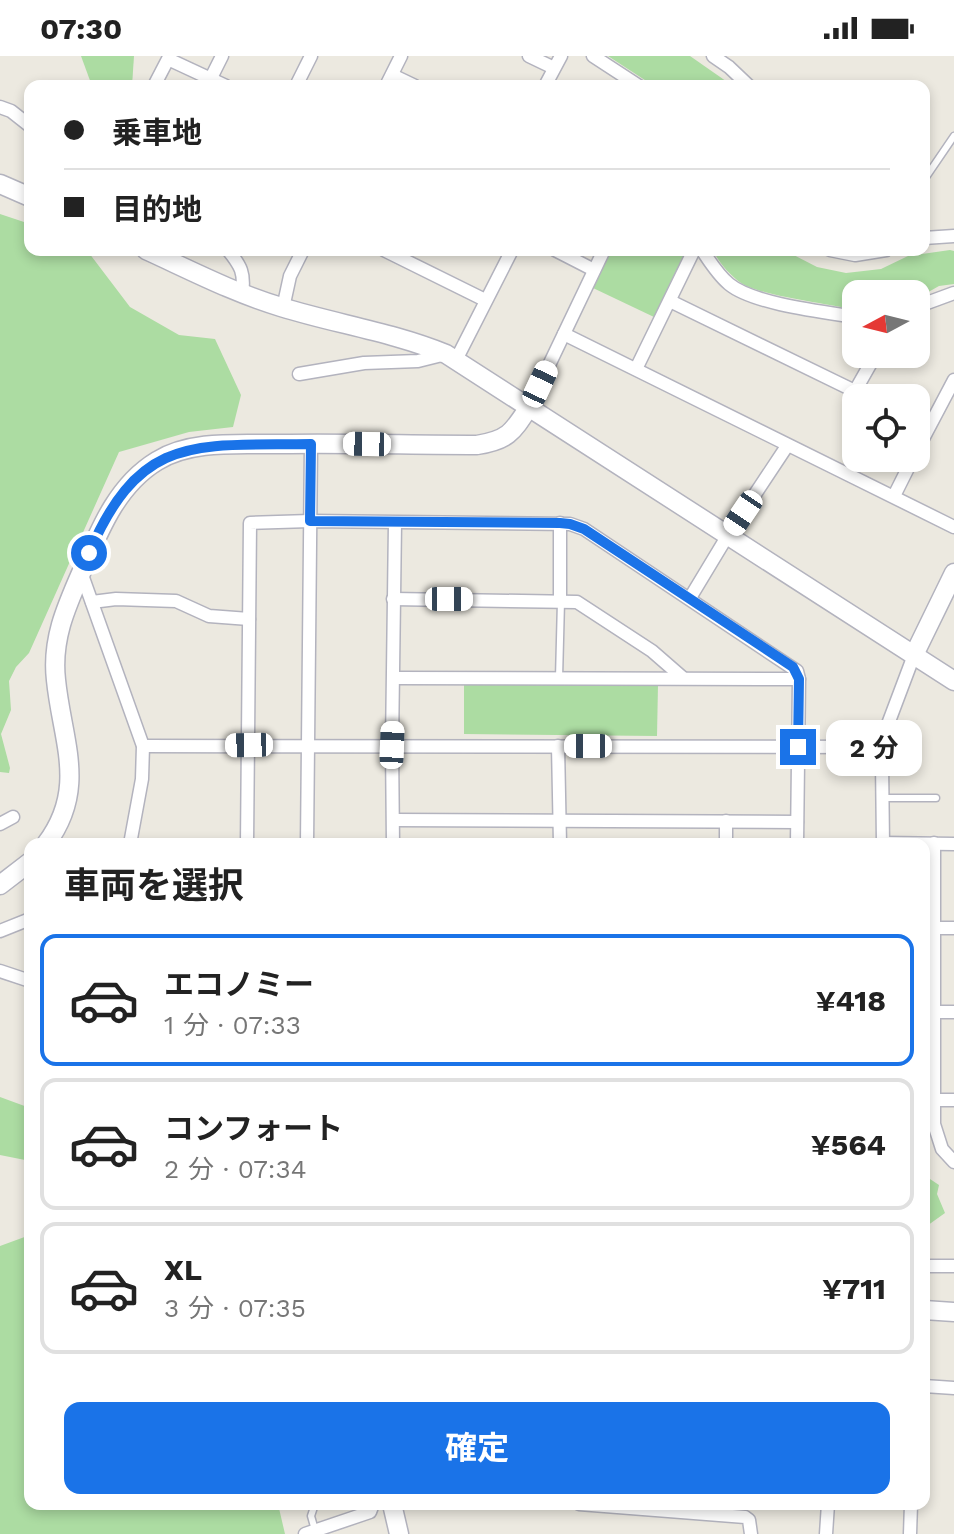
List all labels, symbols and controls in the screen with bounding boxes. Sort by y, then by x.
text: 07:30 [40,11,122,46]
text: 乗車地 [112,115,202,150]
text: 目的地 [112,192,202,227]
north arrow [842,280,930,368]
map controls [842,280,930,472]
car [519,357,561,411]
button: locate [842,384,930,472]
car [343,432,391,456]
car [720,486,766,540]
route start [71,535,107,571]
car [425,587,473,611]
callout: 2 分 [826,719,922,775]
car [379,721,405,769]
route end [780,729,816,765]
car [225,733,273,757]
text: 2 分 [850,733,898,763]
car [564,734,612,758]
text: 車両を選択 [64,865,244,907]
icon: car [68,964,140,1036]
text: エコノミー [164,967,314,1002]
text: ¥418 [816,983,886,1018]
text: 1 分 · 07:33 [164,1010,301,1040]
icon: car [68,1108,140,1180]
text: コンフォート [164,1111,343,1146]
text: ¥564 [811,1127,886,1162]
text: 2 分 · 07:34 [164,1154,307,1184]
icon: car [68,1252,140,1324]
text: XL [164,1252,202,1287]
text: ¥711 [822,1271,886,1306]
text: 3 分 · 07:35 [164,1293,306,1323]
button: 確定 [64,1402,890,1494]

